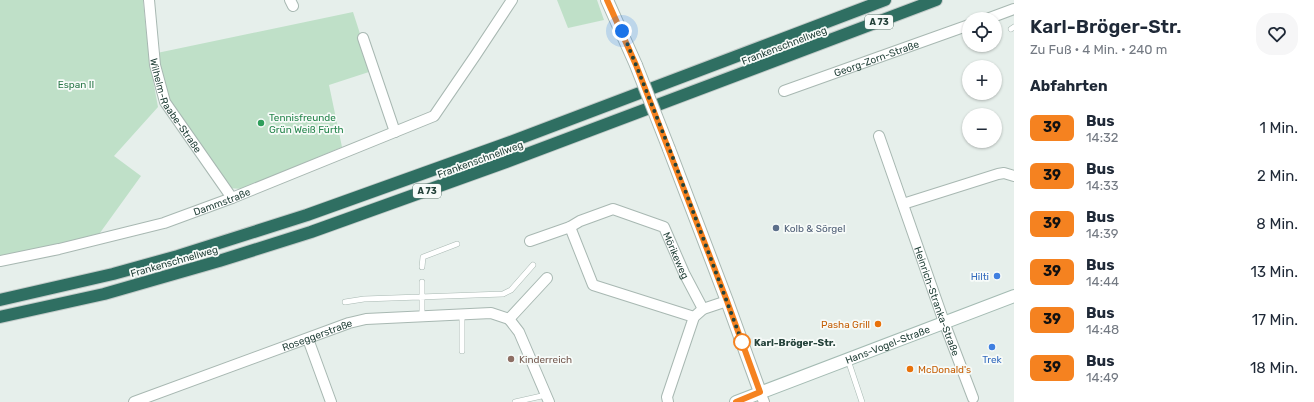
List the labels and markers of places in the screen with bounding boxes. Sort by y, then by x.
place label: Tennisfreunde Grün Weiß Fürth [269,112,344,136]
marker: Tennisfreunde Grün Weiß Fürth [256,118,266,128]
marker: Kolb & Sörgel [771,223,781,233]
place label: Kolb & Sörgel [784,223,845,235]
place label: Hilti [971,271,989,283]
marker: Hilti [992,271,1002,281]
place label: Pasha Grill [821,319,870,331]
marker: Pasha Grill [873,319,883,329]
marker: Karl-Bröger-Str. [733,333,751,351]
place label: Karl-Bröger-Str. [754,337,836,349]
marker: Trek [987,342,997,352]
marker: Kinderreich [506,354,516,364]
place label: Kinderreich [519,354,572,366]
place label: Trek [982,354,1003,366]
marker: McDonald's [905,364,915,374]
place label: McDonald's [918,364,971,376]

